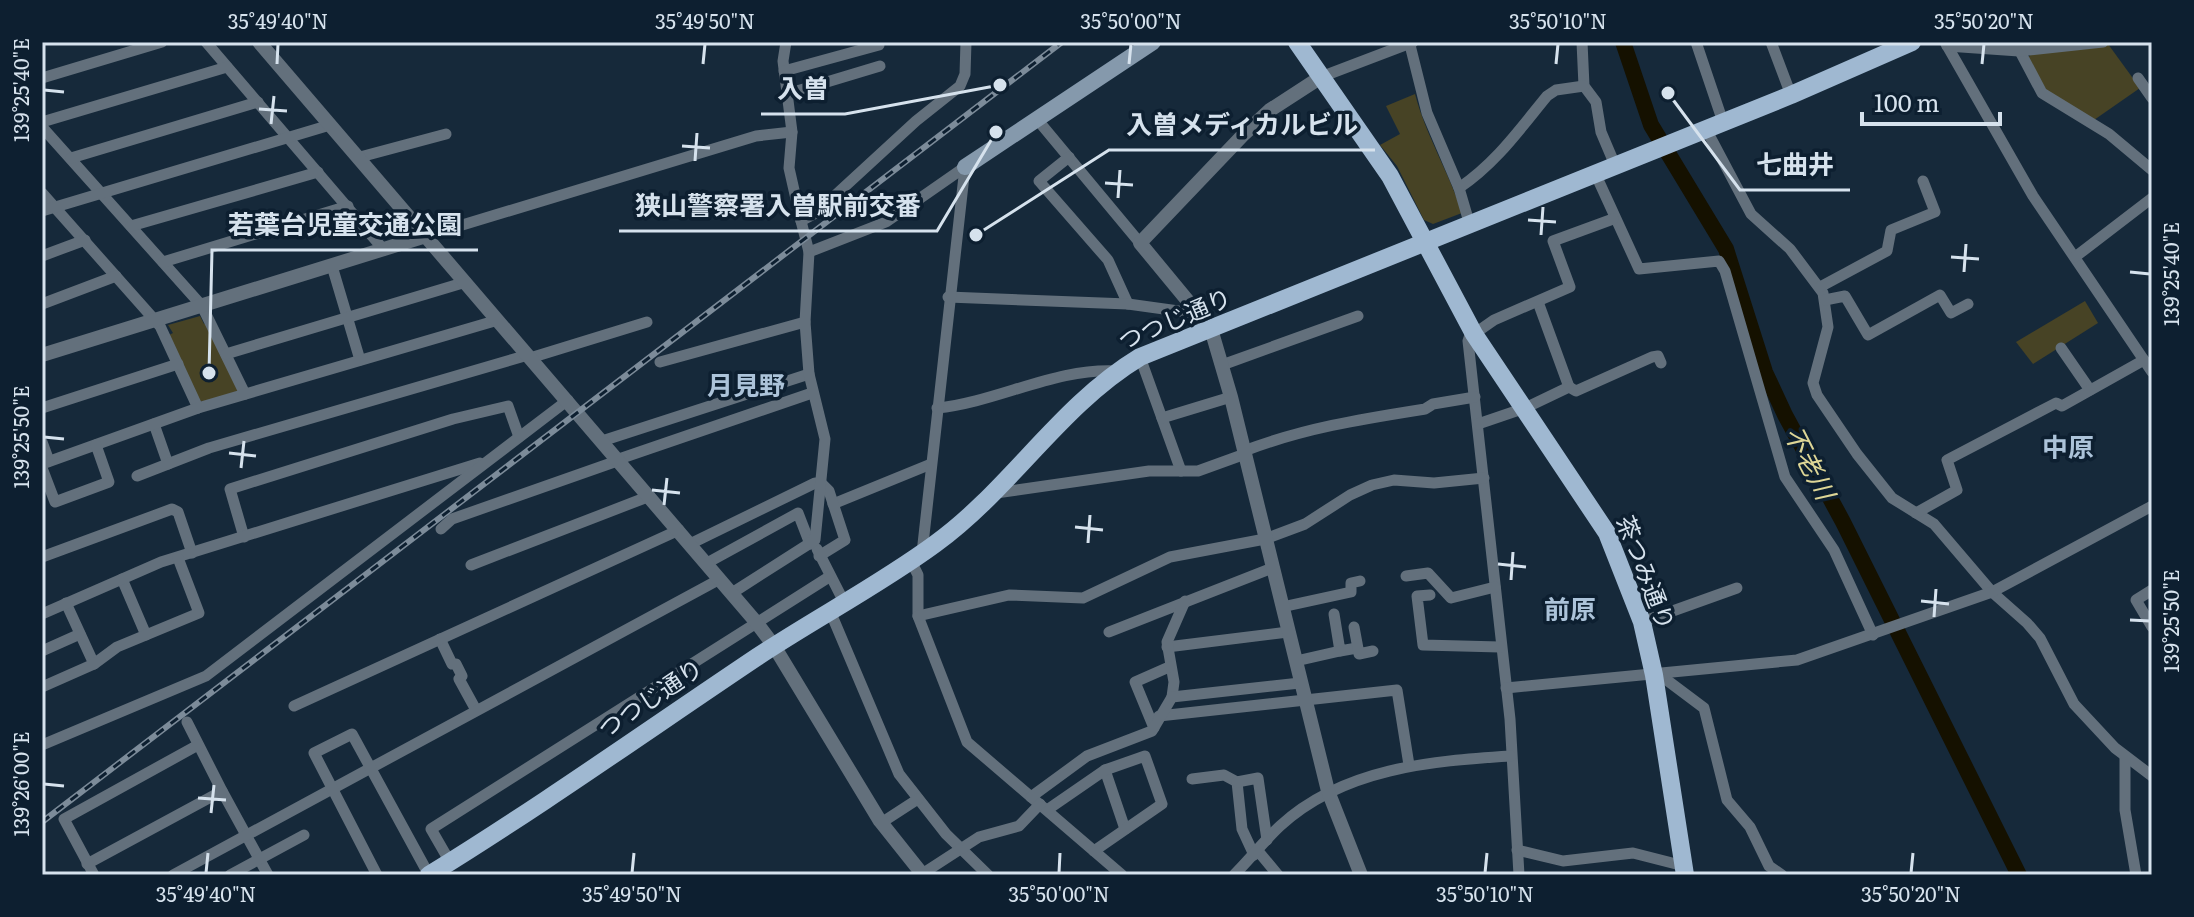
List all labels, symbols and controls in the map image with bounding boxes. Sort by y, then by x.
text: 35°49'40"N [228,5,328,35]
text: 35°49'50"N [655,5,755,35]
text: 35°50'00"N [1080,5,1182,35]
text: 35°50'10"N [1509,5,1607,35]
text: 35°50'20"N [1934,5,2034,35]
text: 139°25'40"E [5,38,35,142]
callout: 入曽 [761,64,845,114]
text: 入曽 [777,67,829,106]
scale bar [1862,76,2000,126]
text: 100 m [1874,84,1940,119]
callout: 入曽メディカルビル [1109,100,1375,150]
text: 入曽メディカルビル [1126,103,1358,142]
callout: 七曲井 [1740,140,1850,190]
text: 七曲井 [1756,143,1834,182]
callout: 狭山警察署入曽駅前交番 [619,181,937,231]
text: 狭山警察署入曽駅前交番 [635,184,921,223]
callout: 若葉台児童交通公園 [212,200,478,250]
text: 若葉台児童交通公園 [228,203,462,242]
text: 139°25'40"E [2155,222,2185,326]
street label: つつじ通り [1112,278,1236,357]
district label: 月見野 [707,364,785,403]
text: 139°25'50"E [5,385,35,489]
water label: 不老川 [1776,418,1848,508]
district label: 中原 [2042,426,2094,465]
street label: 茶つみ通り [1609,510,1685,634]
text: 139°25'50"E [2155,569,2185,673]
district label: 前原 [1544,588,1596,627]
street label: つつじ通り [590,649,709,745]
text: 139°26'00"E [5,731,35,837]
text: 35°49'40"N [156,878,256,908]
text: 35°49'50"N [582,878,682,908]
text: 35°50'00"N [1008,878,1110,908]
text: 35°50'10"N [1436,878,1534,908]
text: 35°50'20"N [1861,878,1961,908]

